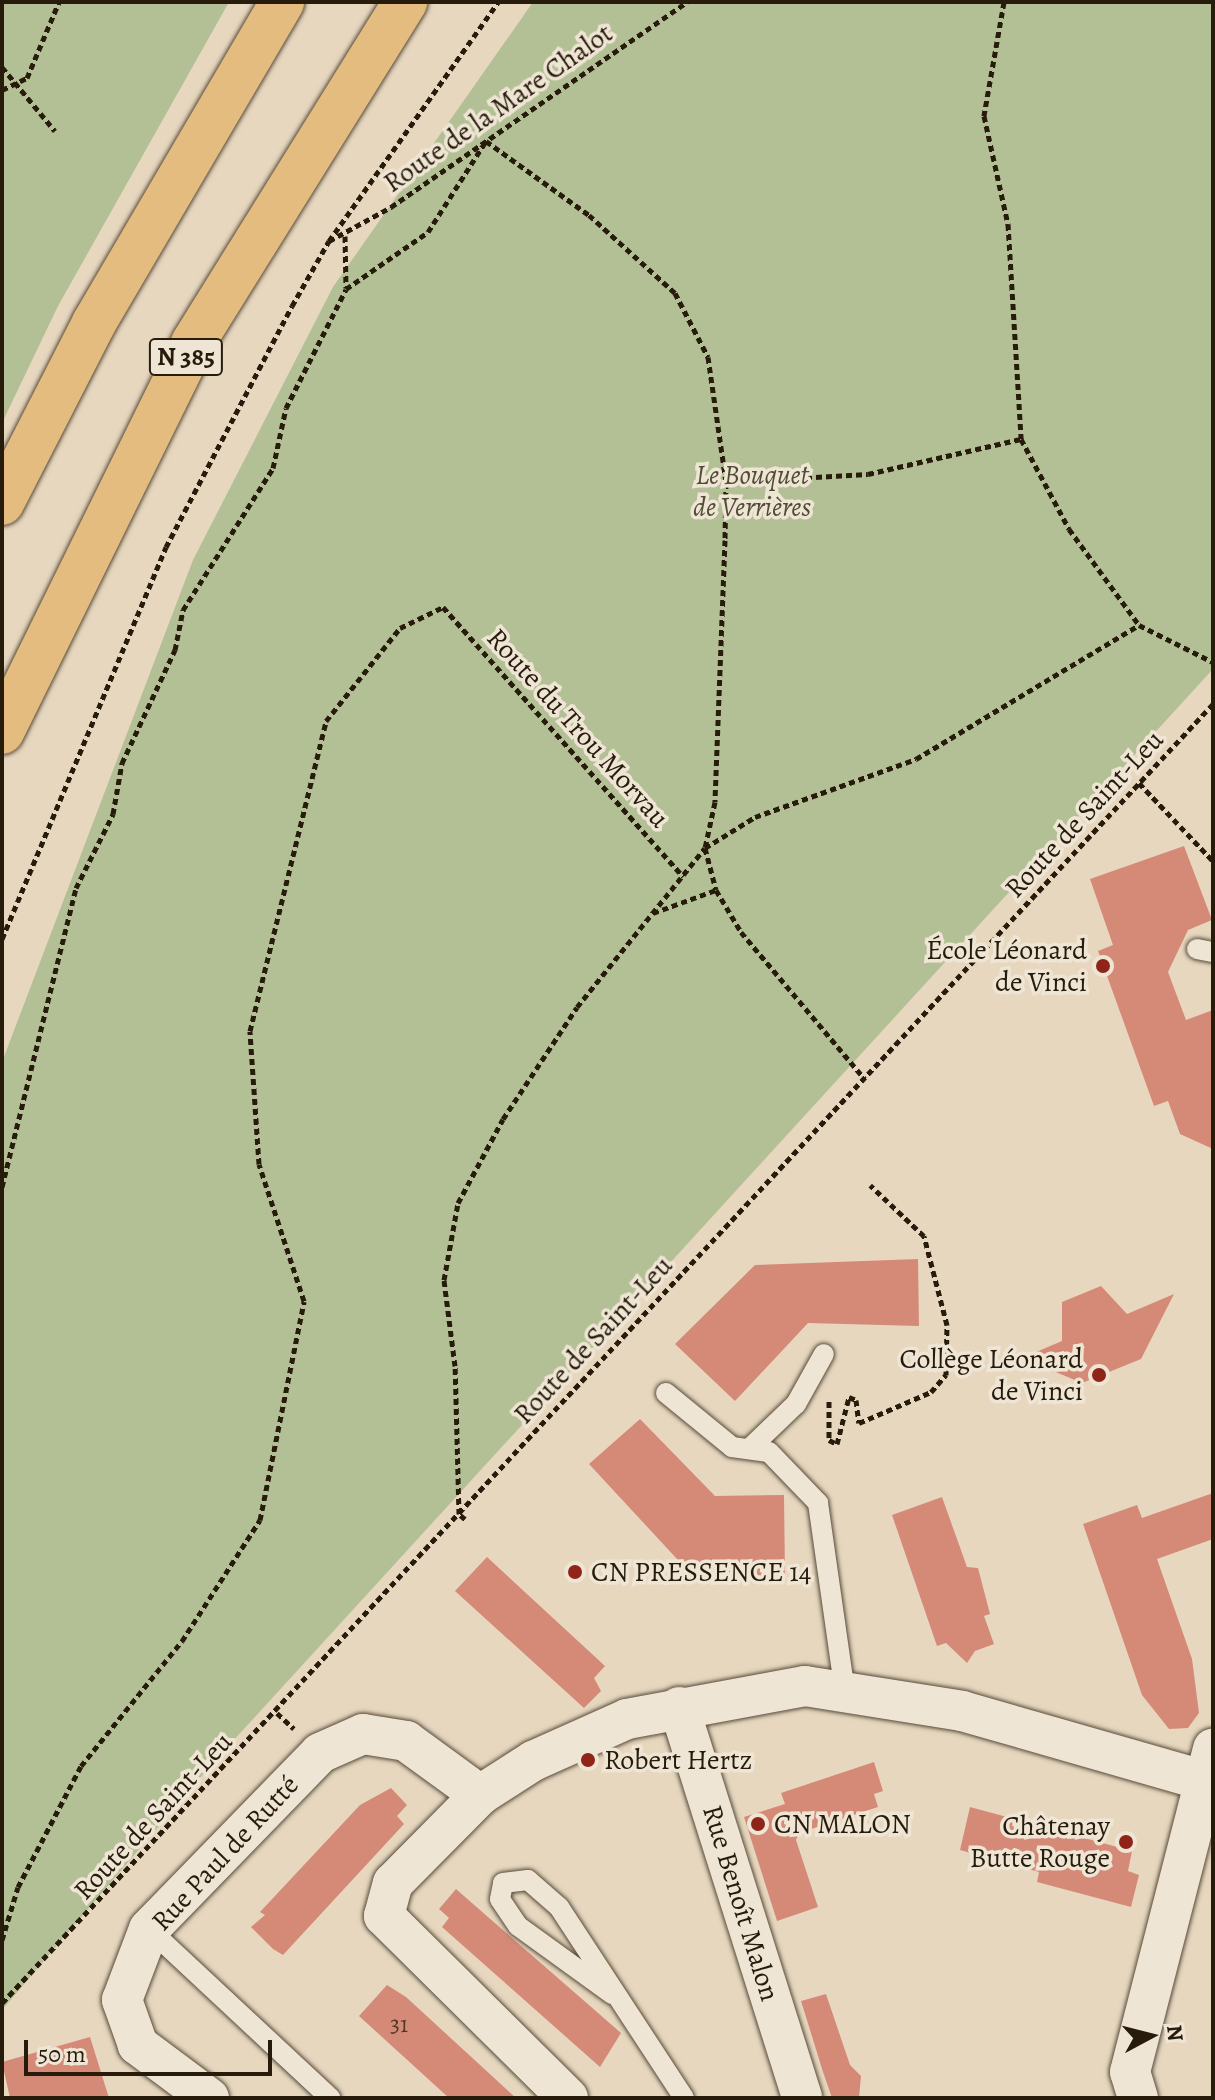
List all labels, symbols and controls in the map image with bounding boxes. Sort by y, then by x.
street label: Route de la Mare Chalot [377,16,619,200]
road number: N 385 [148,335,224,379]
park label: Le Bouquet de Verrières [693,458,811,524]
street label: Route du Trou Morvau [480,621,676,835]
street label: Route de Saint-Leu [998,723,1170,905]
place label: École Léonard de Vinci [926,933,1087,999]
marker: École Léonard de Vinci [1094,957,1112,975]
street label: Route de Saint-Leu [507,1249,679,1431]
place label: Collège Léonard de Vinci [899,1342,1083,1408]
marker: Collège Léonard de Vinci [1090,1366,1108,1384]
place label: CN PRESSENCE 14 [591,1555,812,1589]
marker: CN PRESSENCE 14 [566,1563,584,1581]
street label: Route de Saint-Leu [67,1725,239,1907]
place label: Robert Hertz [604,1743,752,1777]
marker: Robert Hertz [579,1751,597,1769]
street label: Rue Paul de Rutté [144,1768,306,1938]
street label: Rue Benoît Malon [695,1801,787,2005]
place label: CN MALON [774,1807,911,1841]
place label: Châtenay Butte Rouge [970,1809,1110,1875]
marker: CN MALON [749,1815,767,1833]
marker: Châtenay Butte Rouge [1117,1833,1135,1851]
north arrow [1111,1996,1191,2076]
house number: 31 [390,2011,408,2039]
text: N [1159,2023,1191,2043]
scale bar [28,2024,276,2074]
text: 50 m [38,2038,86,2070]

